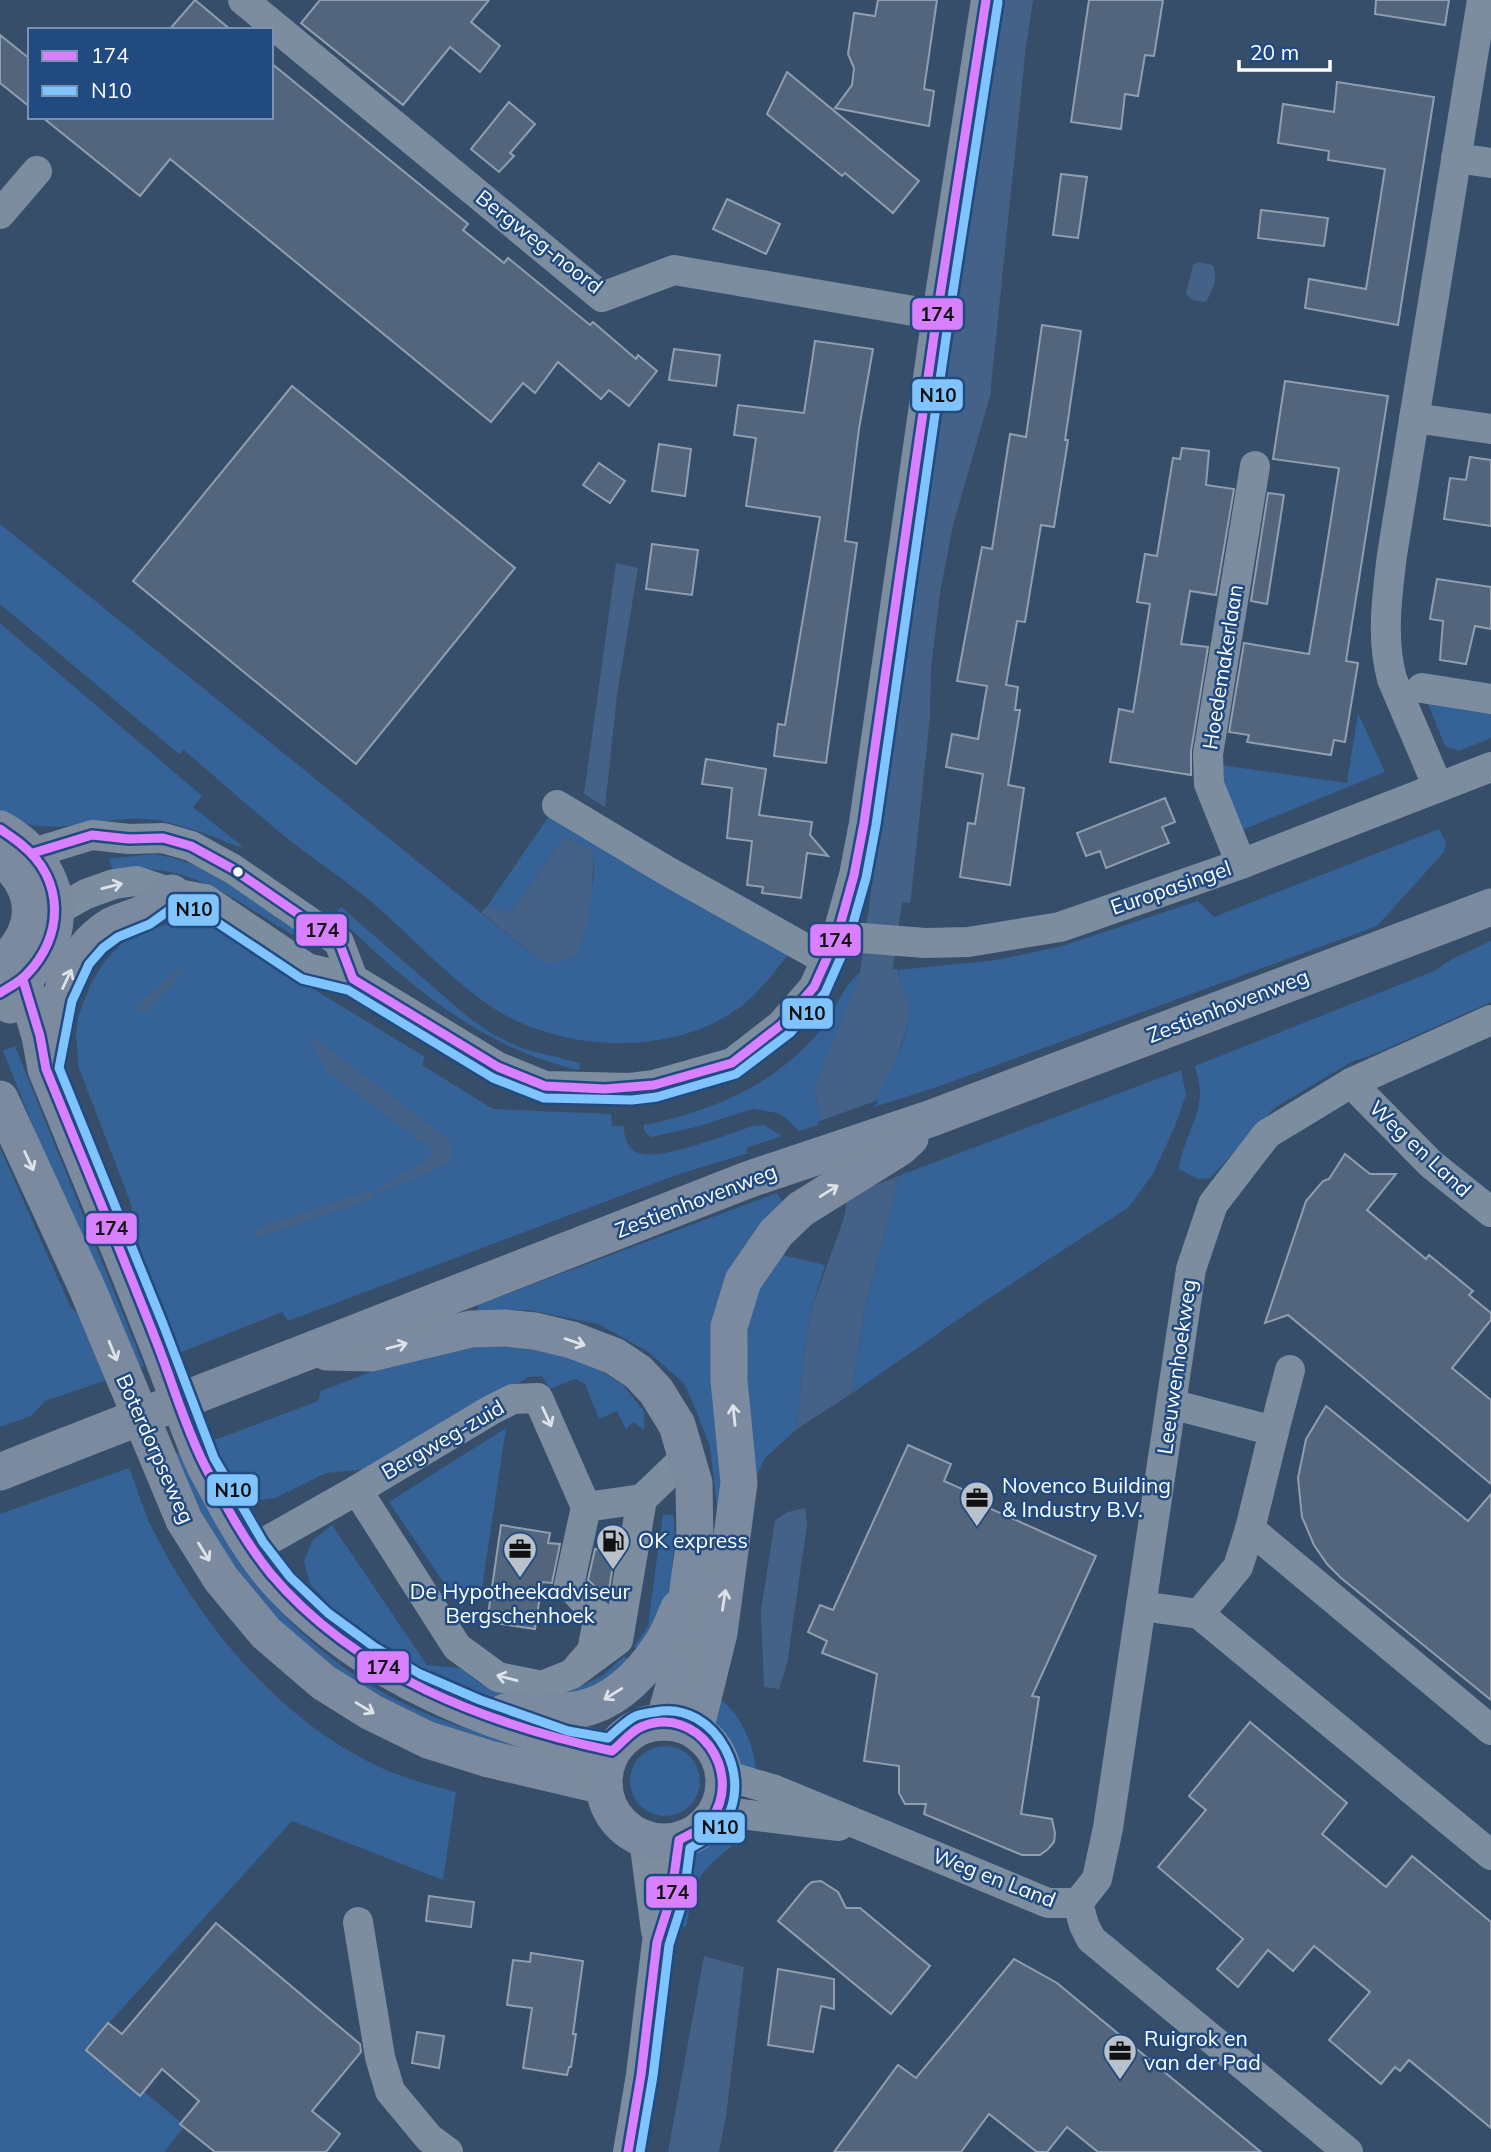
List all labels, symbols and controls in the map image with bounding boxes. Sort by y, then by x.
legend [28,28,273,119]
scale bar [1239,28,1330,72]
text: 20 m [1250,39,1299,65]
text: 174 [91,42,129,68]
text: N10 [91,77,132,103]
street label: Bergweg-noord [471,184,608,299]
line badge: 174 [911,297,964,331]
text: 174 [920,302,955,326]
line badge: N10 [911,378,964,412]
text: N10 [919,383,957,407]
street label: Hoedemakerlaan [1196,582,1248,751]
street label: Europasingel [1107,854,1234,920]
unlabelled marker [231,865,245,879]
one-way arrow [101,879,123,892]
line badge: N10 [167,893,220,927]
text: N10 [175,897,213,921]
line badge: 174 [295,913,348,947]
text: 174 [305,918,340,942]
line badge: 174 [809,923,862,957]
text: 174 [818,928,853,952]
street label: Zestienhovenweg [1143,962,1312,1048]
one-way arrow [61,969,74,990]
line badge: N10 [781,997,834,1030]
text: N10 [788,1001,826,1025]
street label: Weg en Land [1364,1094,1477,1202]
one-way arrow [22,1150,36,1171]
street label: Zestienhovenweg [611,1157,780,1243]
one-way arrow [819,1184,839,1198]
line badge: 174 [85,1212,138,1245]
text: 174 [94,1216,129,1240]
street label: Leeuwenhoekweg [1151,1278,1201,1456]
one-way arrow [564,1337,586,1349]
one-way arrow [107,1339,120,1361]
one-way arrow [385,1339,408,1352]
street label: Boterdorpseweg [111,1370,201,1527]
street label: Bergweg-zuid [376,1394,509,1485]
one-way arrow [727,1404,740,1426]
one-way arrow [541,1405,554,1427]
place label: Novenco Building & Industry B.V. [1002,1472,1171,1522]
line badge: N10 [206,1473,259,1507]
text: N10 [214,1478,252,1502]
office icon: Novenco Building & Industry B.V. [958,1479,996,1528]
fuel station icon: OK express [594,1522,632,1571]
place label: OK express [638,1527,748,1553]
office icon: De Hypotheekadviseur Bergschenhoek [501,1530,539,1579]
one-way arrow [197,1541,211,1561]
place label: De Hypotheekadviseur Bergschenhoek [410,1578,631,1628]
one-way arrow [718,1589,731,1612]
line badge: 174 [356,1650,410,1684]
text: 174 [366,1655,401,1679]
one-way arrow [496,1671,519,1684]
one-way arrow [604,1688,624,1702]
one-way arrow [355,1702,375,1716]
line badge: N10 [693,1811,746,1844]
text: N10 [701,1815,739,1839]
street label: Weg en Land [929,1842,1060,1912]
line badge: 174 [645,1875,698,1909]
text: 174 [655,1880,690,1904]
place label: Ruigrok en van der Pad [1144,2025,1261,2075]
office icon: Ruigrok en van der Pad [1101,2032,1139,2081]

